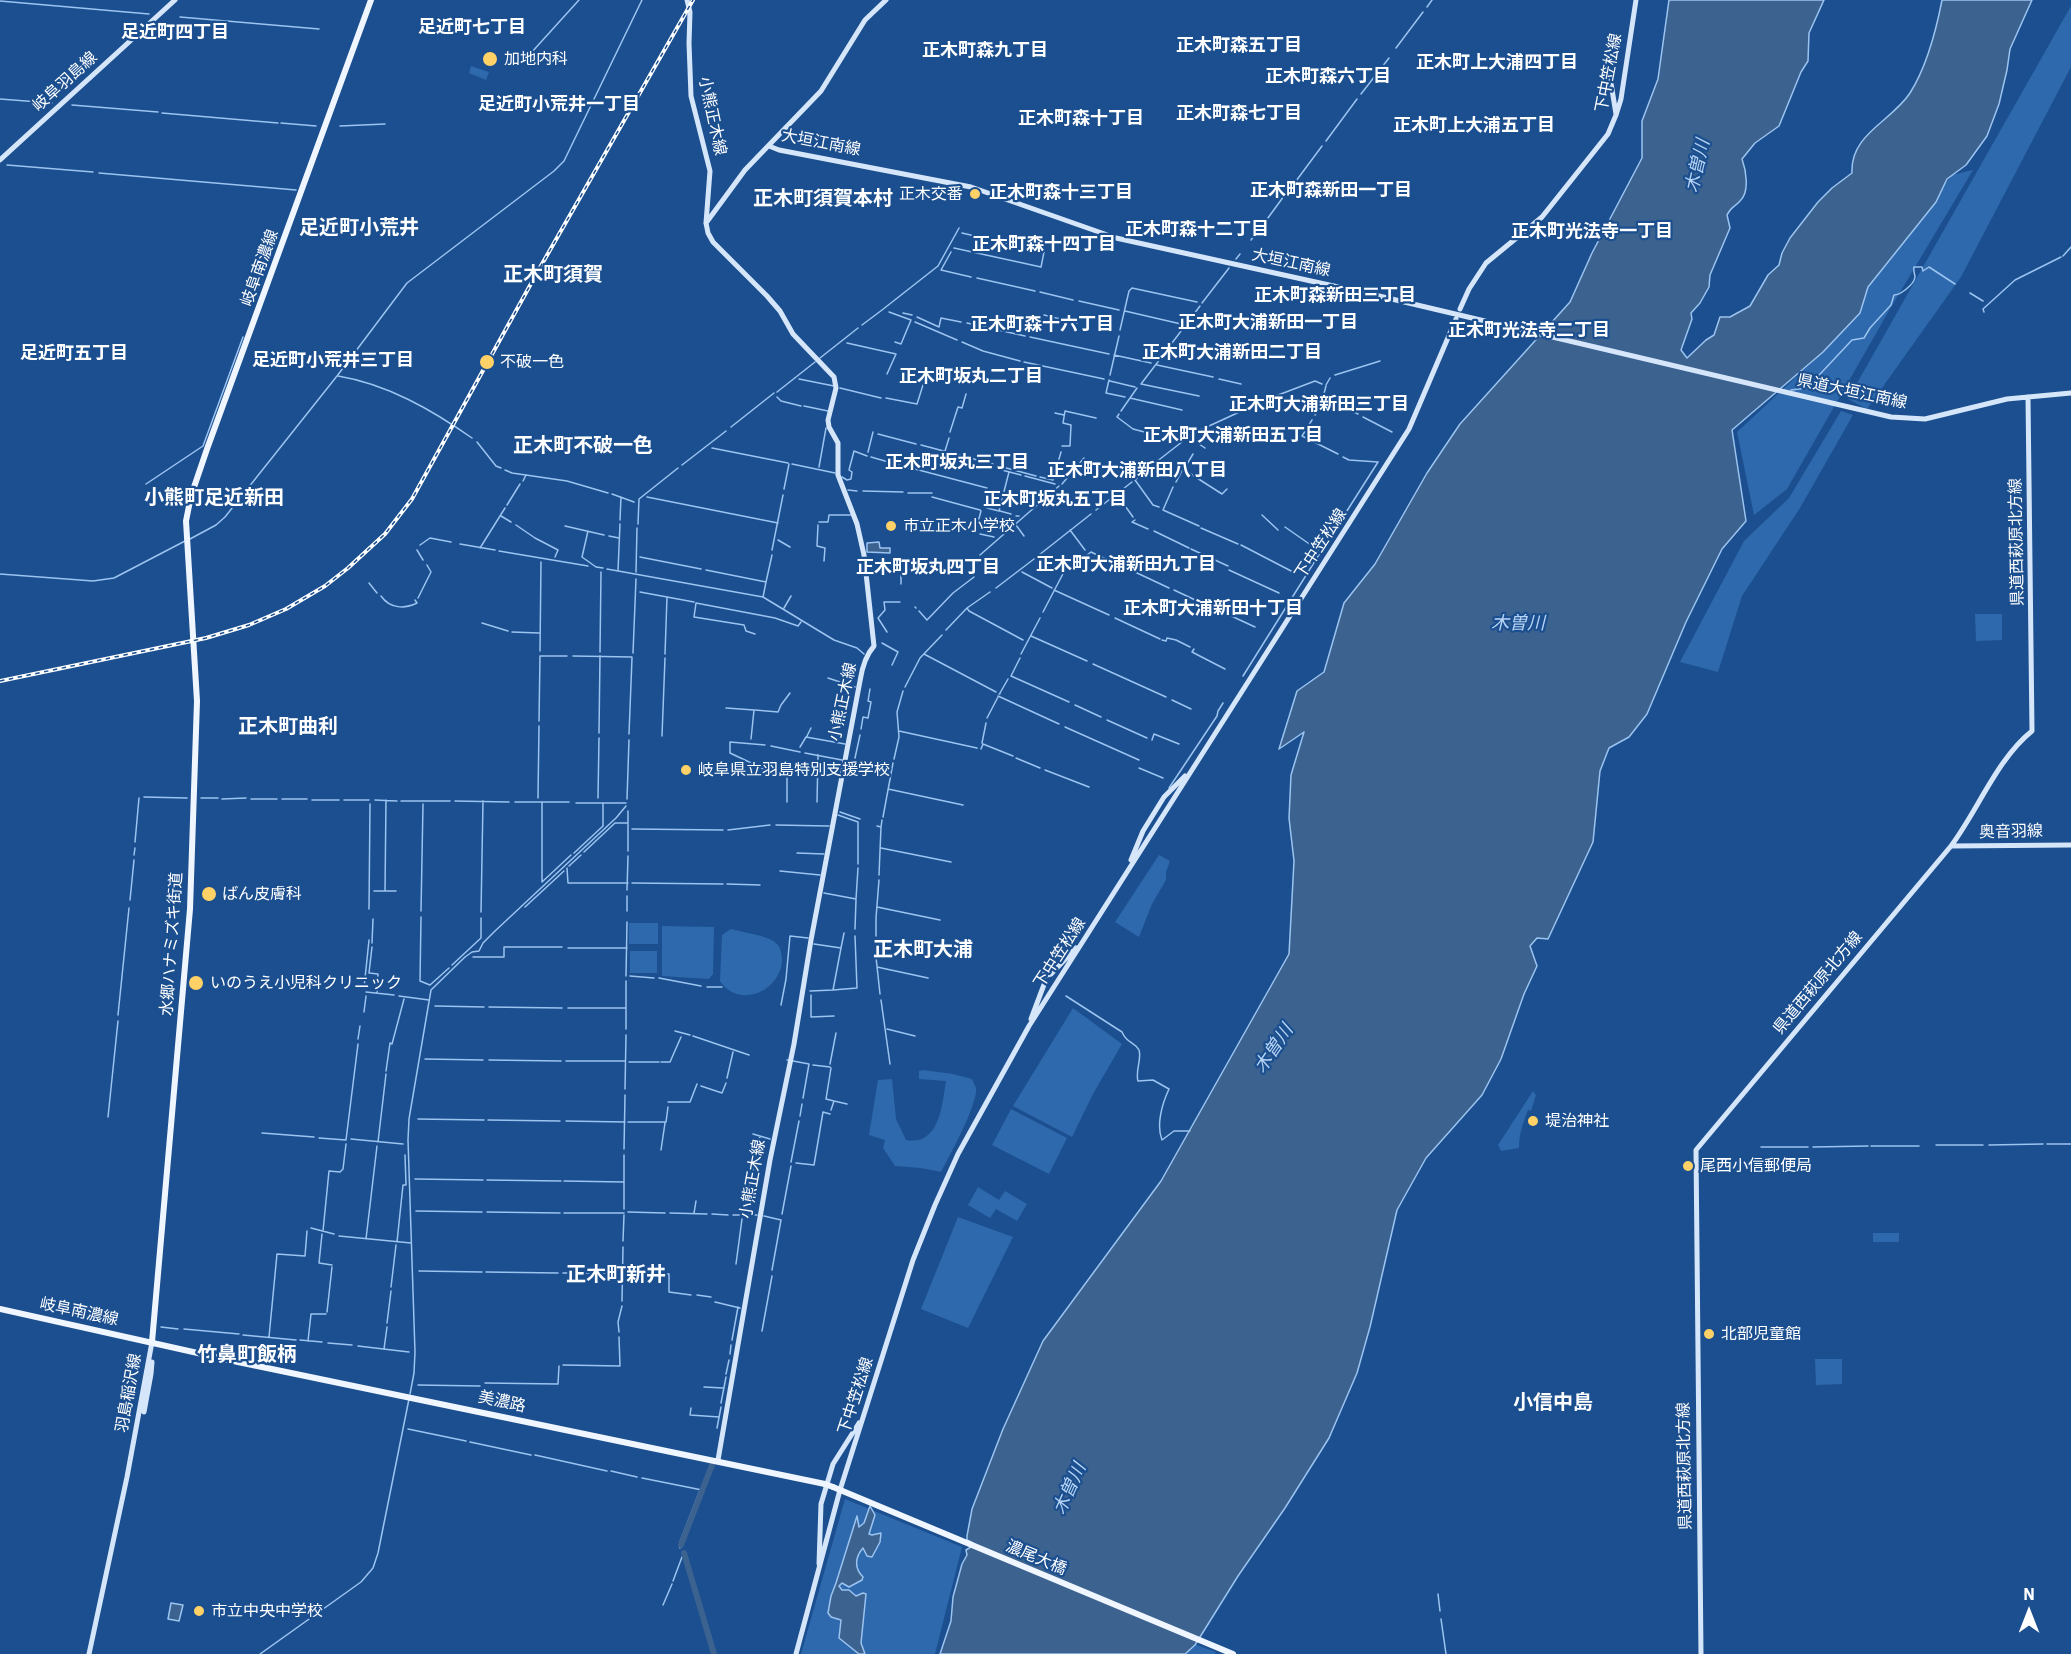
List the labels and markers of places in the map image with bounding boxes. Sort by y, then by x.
place label: 加地内科 [504,49,568,69]
marker: 加地内科 [481,50,499,68]
place label: 正木交番 [899,184,963,204]
marker: 正木交番 [968,187,982,201]
place label: 不破一色 [500,352,564,372]
marker: 不破一色 [478,353,496,371]
place label: 市立正木小学校 [903,516,1015,536]
marker: 市立正木小学校 [884,519,898,533]
place label: 岐阜県立羽島特別支援学校 [698,760,890,780]
marker: 岐阜県立羽島特別支援学校 [679,763,693,777]
place label: ばん皮膚科 [222,884,302,904]
marker: ばん皮膚科 [200,885,218,903]
place label: いのうえ小児科クリニック [210,973,402,993]
marker: いのうえ小児科クリニック [187,974,205,992]
place label: 堤治神社 [1545,1111,1609,1131]
marker: 堤治神社 [1526,1114,1540,1128]
place label: 尾西小信郵便局 [1700,1156,1812,1176]
marker: 尾西小信郵便局 [1681,1159,1695,1173]
place label: 北部児童館 [1721,1324,1801,1344]
marker: 北部児童館 [1702,1327,1716,1341]
place label: 市立中央中学校 [211,1601,323,1621]
marker: 市立中央中学校 [192,1604,206,1618]

